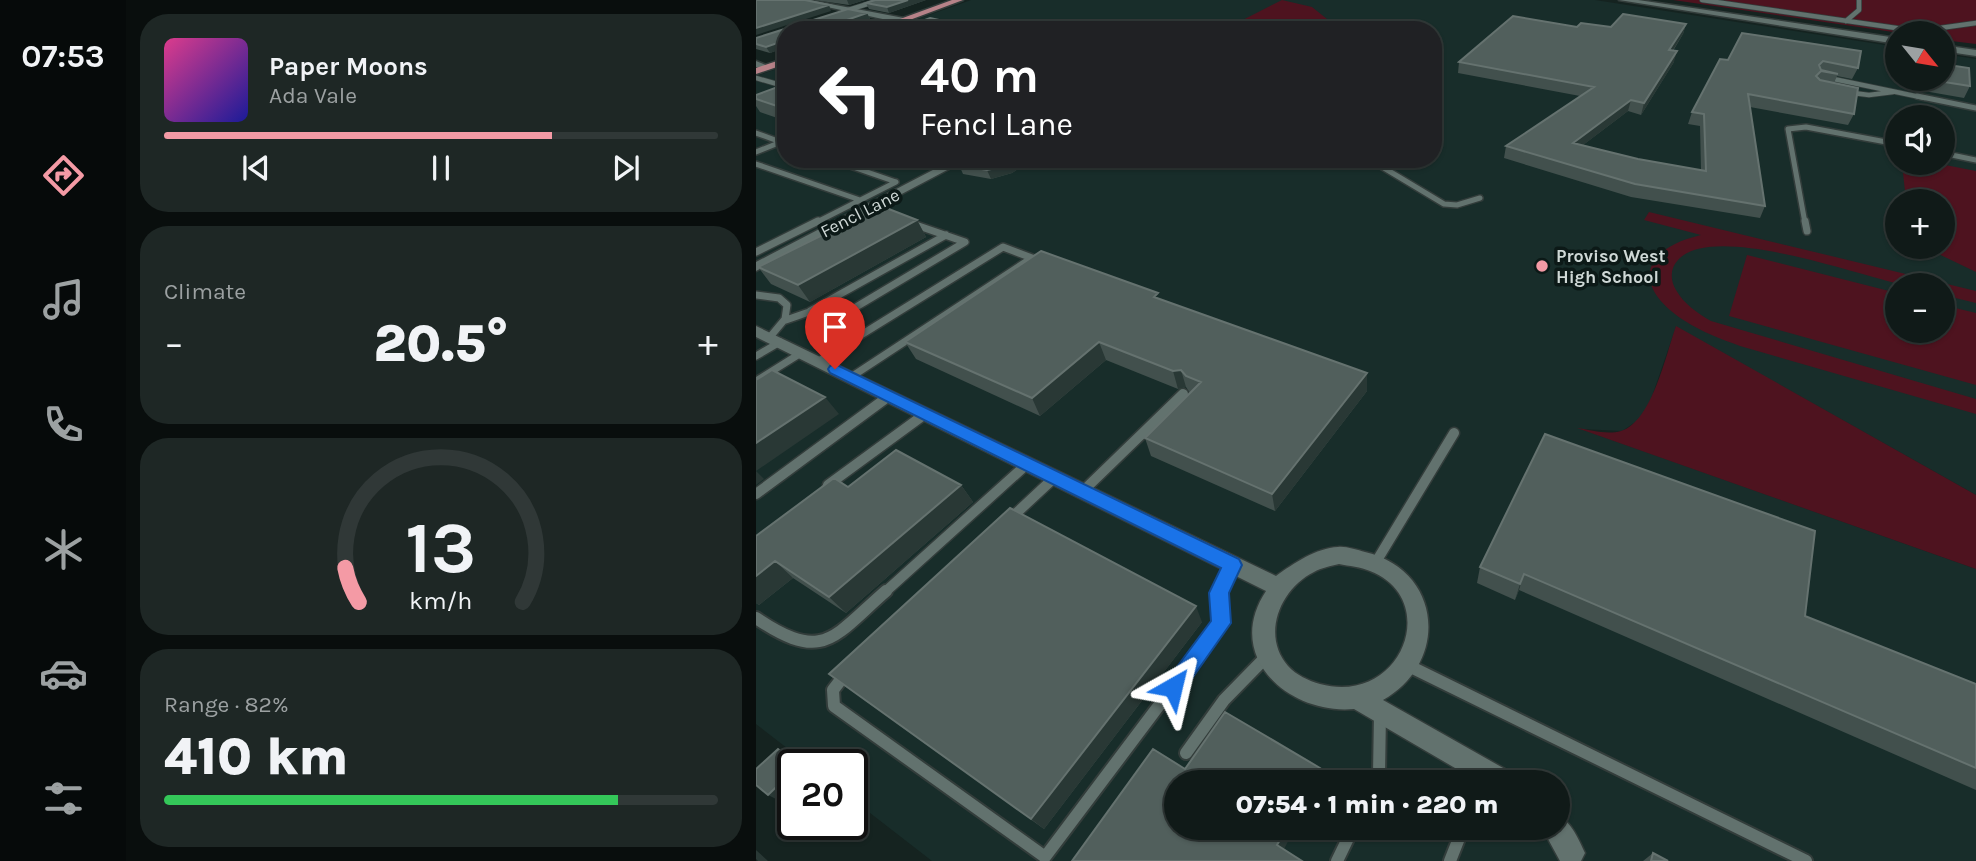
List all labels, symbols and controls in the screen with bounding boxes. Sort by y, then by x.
north arrow [1885,21,1955,91]
map controls [1885,21,1955,343]
text: 07:53 [21,38,105,75]
text: 40 m [920,47,1039,104]
icon: left [805,49,896,140]
text: Paper Moons [269,51,428,82]
text: Ada Vale [269,82,357,109]
button: sound [1885,105,1955,175]
text: Fencl Lane [920,106,1073,143]
icon: previous [237,149,275,187]
icon: pause [422,149,460,187]
icon: next [607,149,645,187]
icon: directions [39,151,88,200]
street label: Fencl Lane [817,184,903,242]
button: + [1885,189,1955,259]
place label: Proviso West High School [1556,245,1666,288]
marker: Proviso West High School [1534,258,1550,274]
button: − [1885,273,1955,343]
icon: music [39,275,88,324]
text: Climate [164,278,246,305]
pin [805,297,865,369]
icon: arrive [816,308,854,346]
text: 20.5° [373,313,509,374]
text: − [164,321,184,366]
text: + [698,321,718,366]
icon: phone [39,400,88,449]
text: 13 [405,506,477,591]
icon: climate [39,525,88,574]
text: km/h [409,586,473,615]
icon: car [39,649,88,698]
position arrow [1136,650,1210,724]
text: Range · 82% [164,691,289,718]
text: 410 km [164,726,348,787]
speed limit sign: 20 [777,749,868,840]
icon: filters [39,774,88,823]
text: 07:54 · 1 min · 220 m [1235,789,1499,820]

